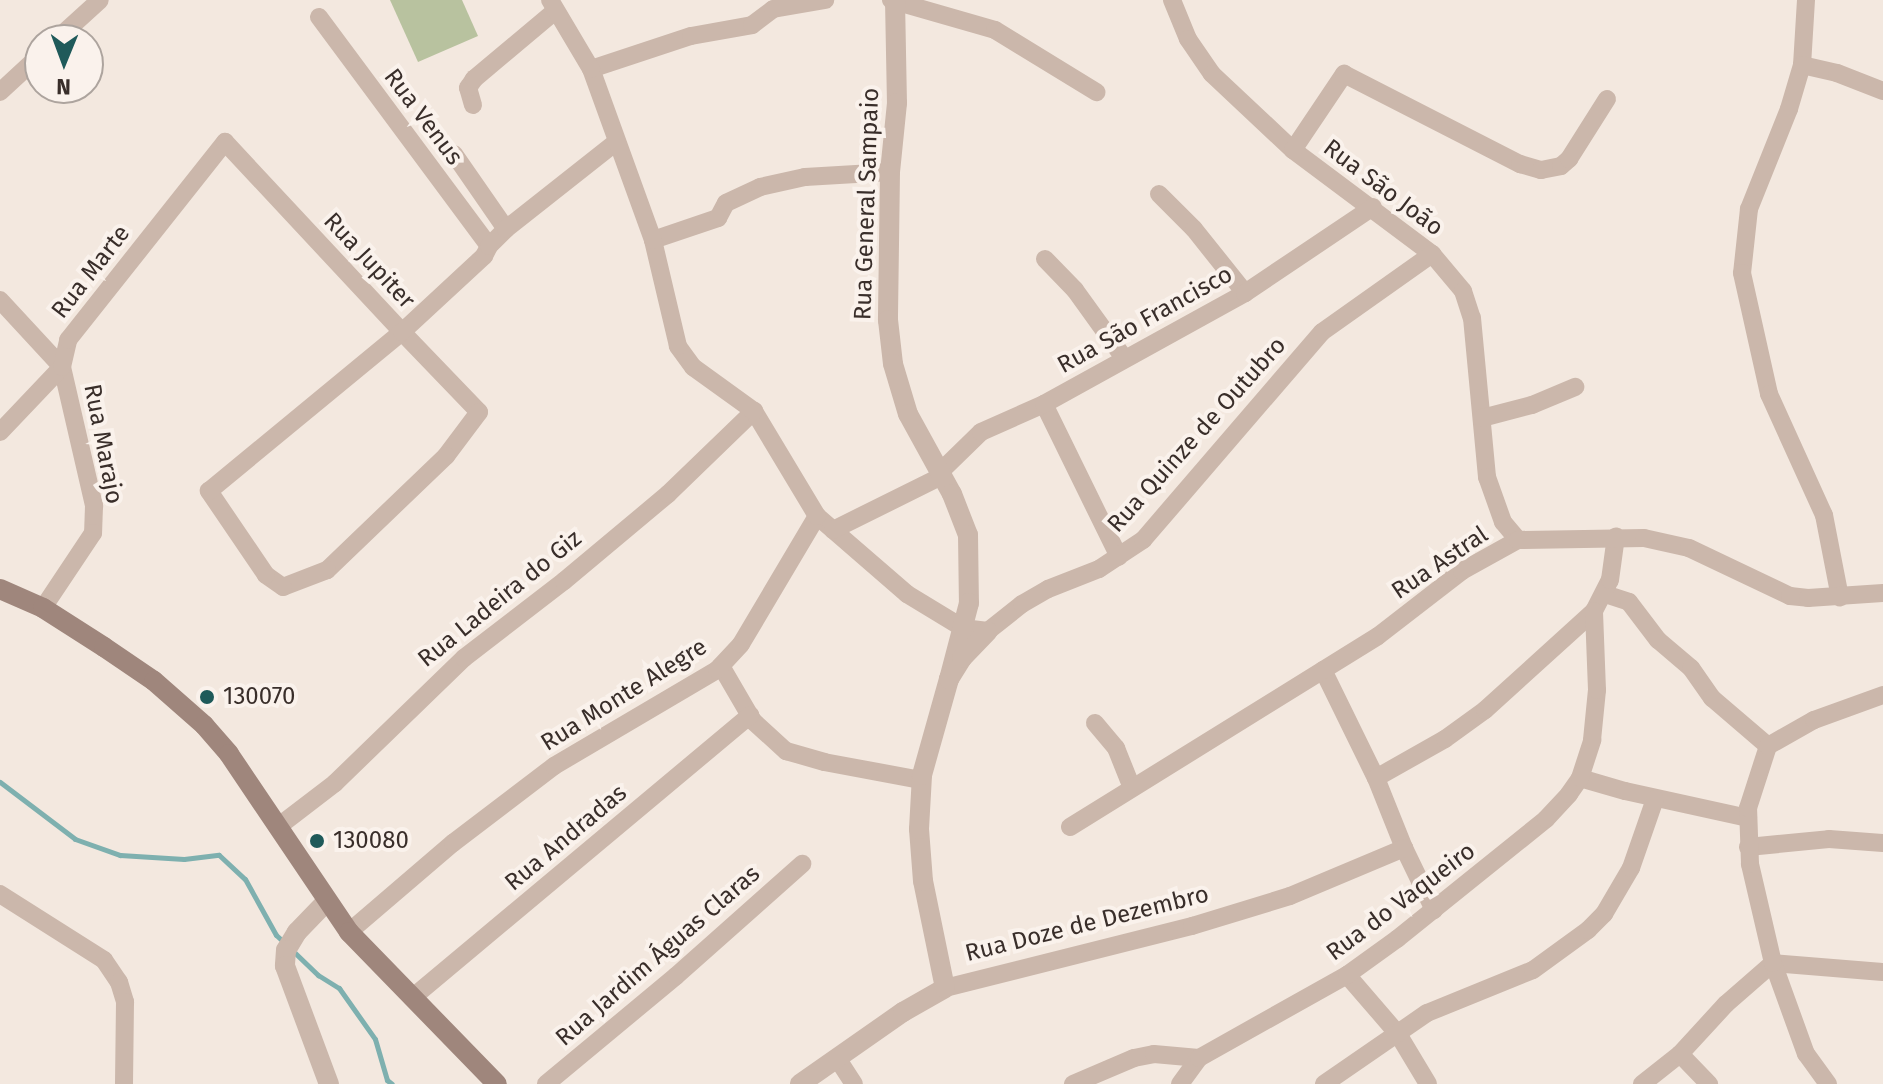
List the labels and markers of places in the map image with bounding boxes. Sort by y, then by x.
place label: 130070 [223,683,295,711]
marker: 130070 [198,688,216,706]
place label: 130080 [333,827,409,855]
marker: 130080 [308,832,326,850]

